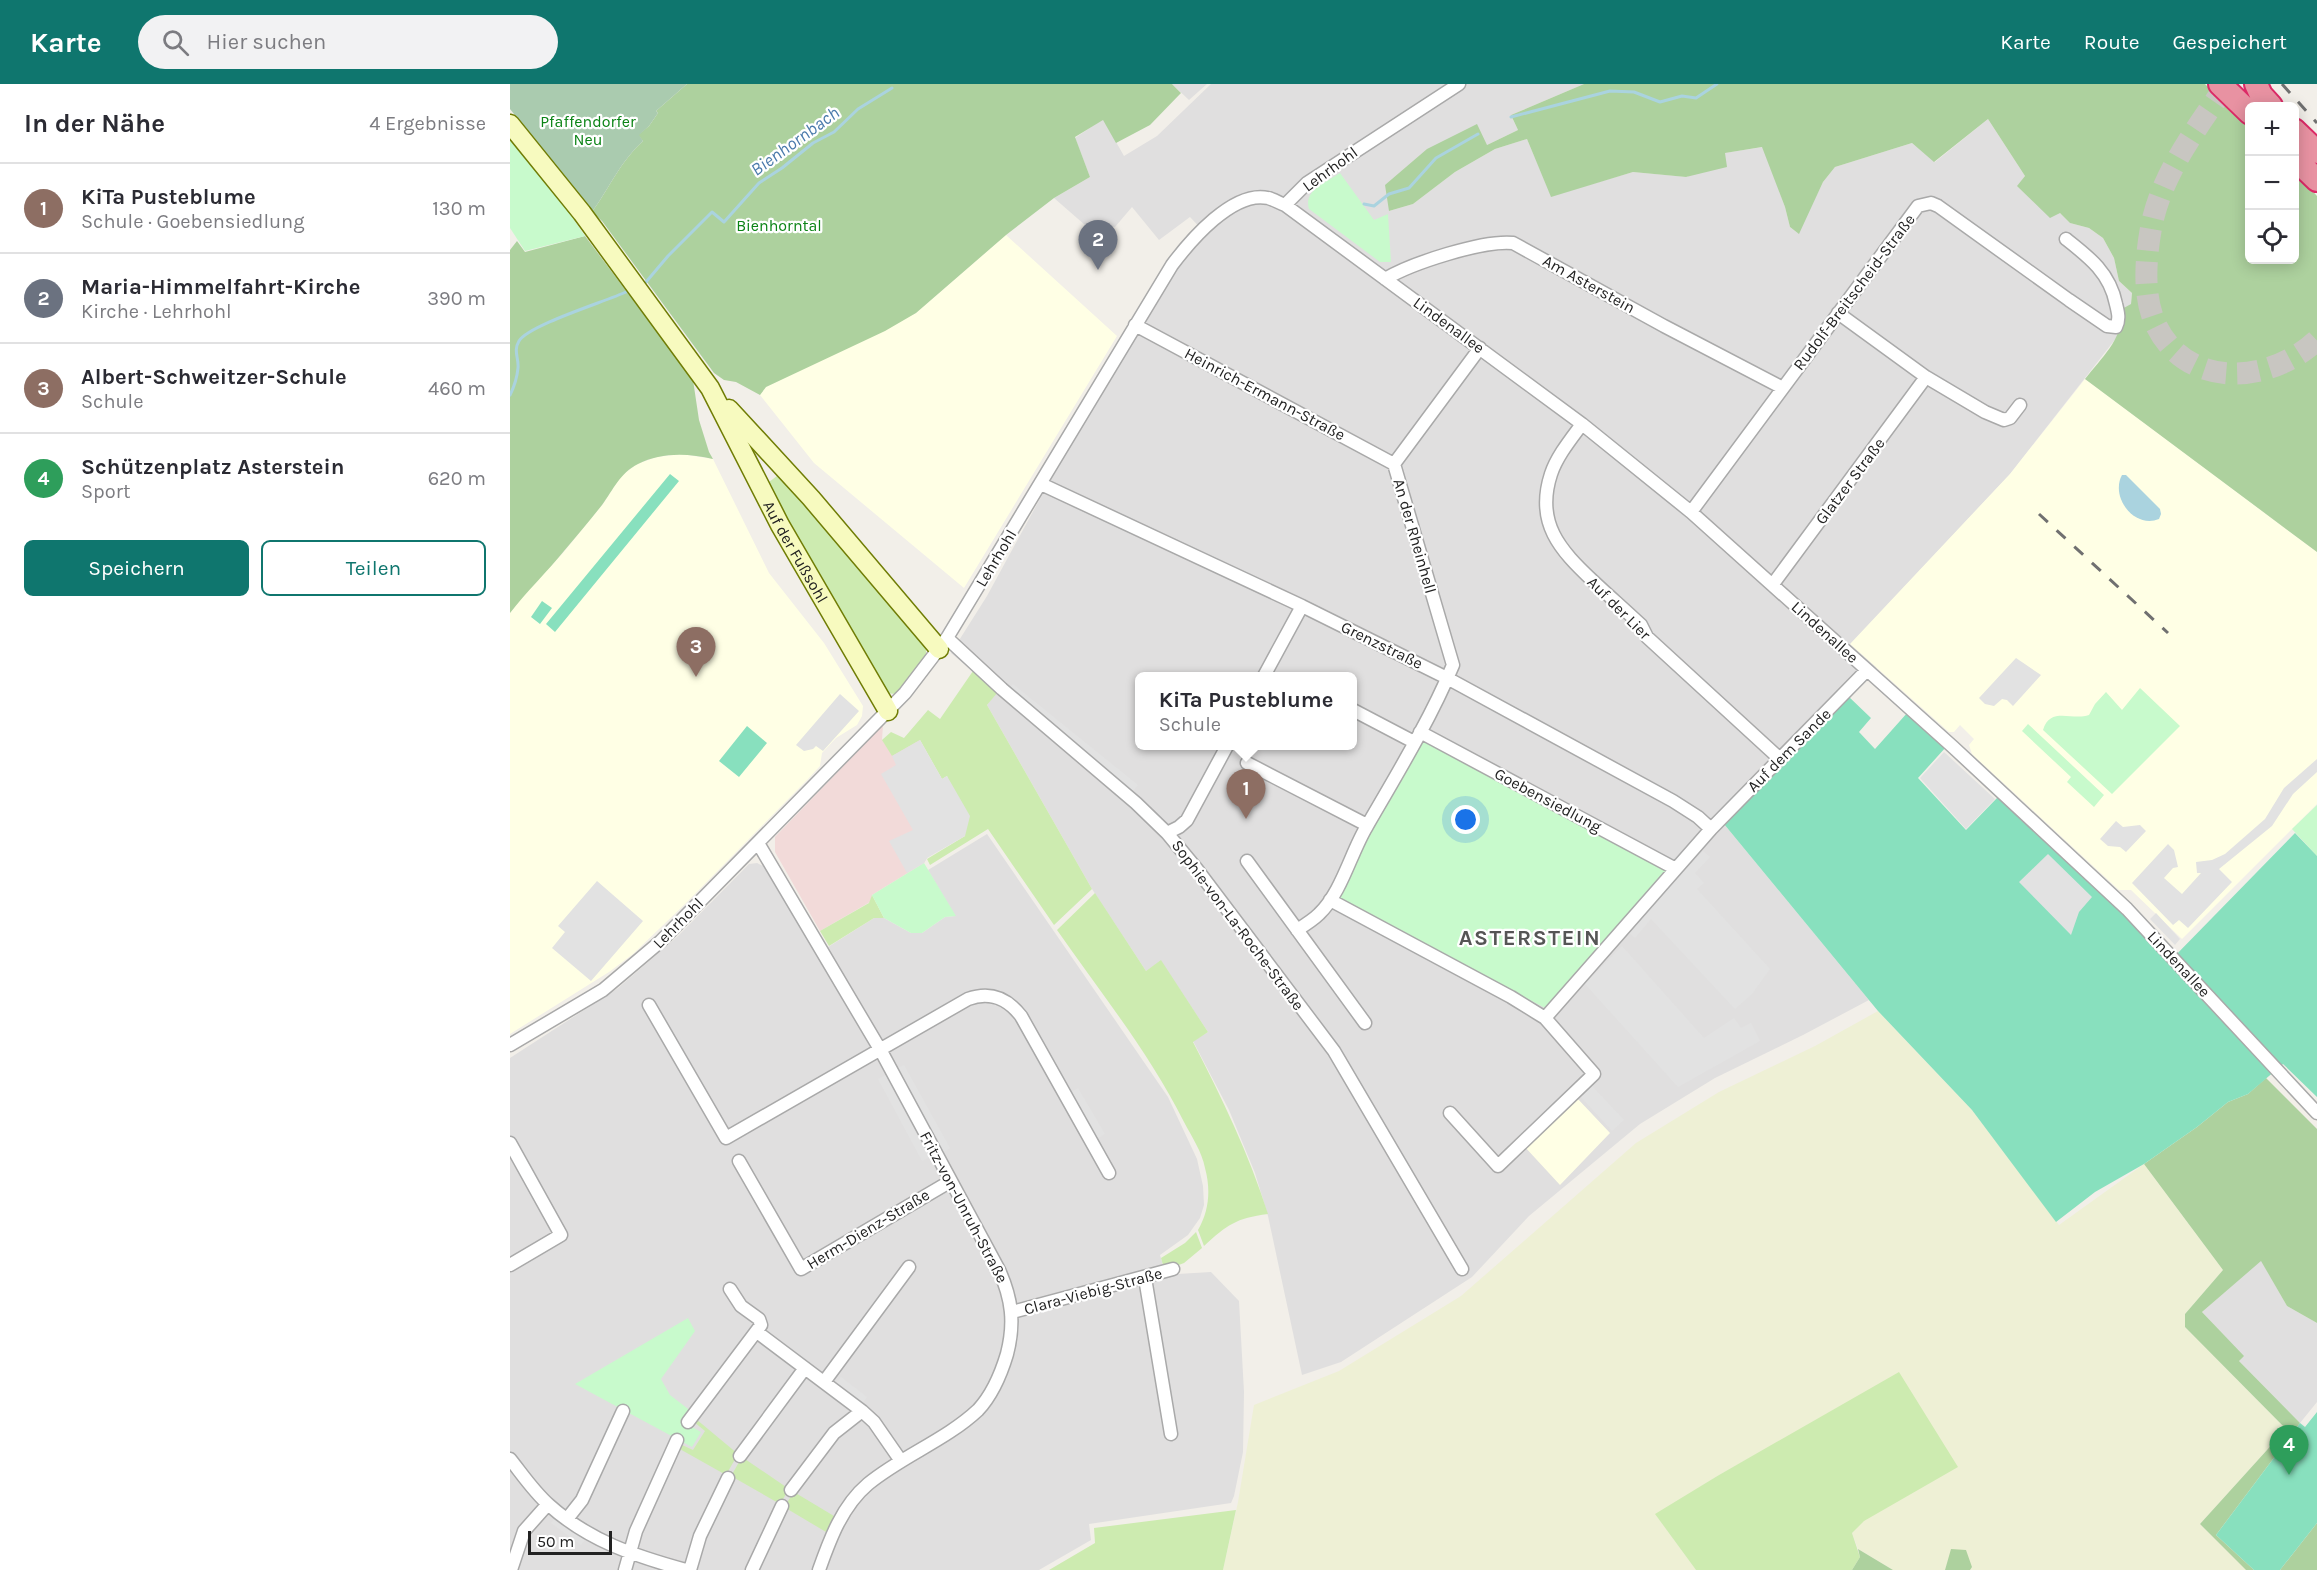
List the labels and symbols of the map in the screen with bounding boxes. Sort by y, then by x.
water label: Bienhornbach [746,101,844,181]
park label: Pfaffendorfer Neu [540,112,636,149]
street label: Lehrhohl [1299,143,1361,195]
street label: Rudolf-Breitscheid-Straße [1789,210,1919,374]
park label: Bienhorntal [736,216,822,235]
pin: 2 [1078,220,1118,270]
street label: Am Asterstein [1540,251,1638,317]
street label: Lindenallee [1410,293,1488,357]
street label: Heinrich-Ermann-Straße [1181,344,1349,444]
street label: Glatzer Straße [1811,434,1889,528]
street label: An der Rheinhell [1389,476,1441,596]
street label: Auf der Fußsohl [760,497,832,606]
street label: Lehrhohl [971,526,1021,590]
street label: Auf der Lier [1583,572,1655,644]
street label: Lindenallee [1788,597,1862,667]
street label: Grenzstraße [1338,617,1426,673]
pin: 3 [676,628,716,677]
street label: Auf dem Sande [1743,704,1835,796]
street label: Goebensiedlung [1491,764,1605,836]
pin: 1 [1226,770,1266,819]
your location [1451,805,1480,834]
street label: Sophie-von-La-Roche-Straße [1168,836,1308,1014]
street label: Lehrhohl [649,894,707,952]
district label: ASTERSTEIN [1459,925,1601,951]
street label: Lindenallee [2144,927,2214,1001]
street label: Fritz-von-Unruh-Straße [916,1128,1012,1286]
street label: Herm-Dienz-Straße [803,1185,933,1273]
street label: Clara-Viebig-Straße [1022,1263,1164,1319]
pin: 4 [2270,1426,2308,1475]
scale bar [528,1528,612,1556]

